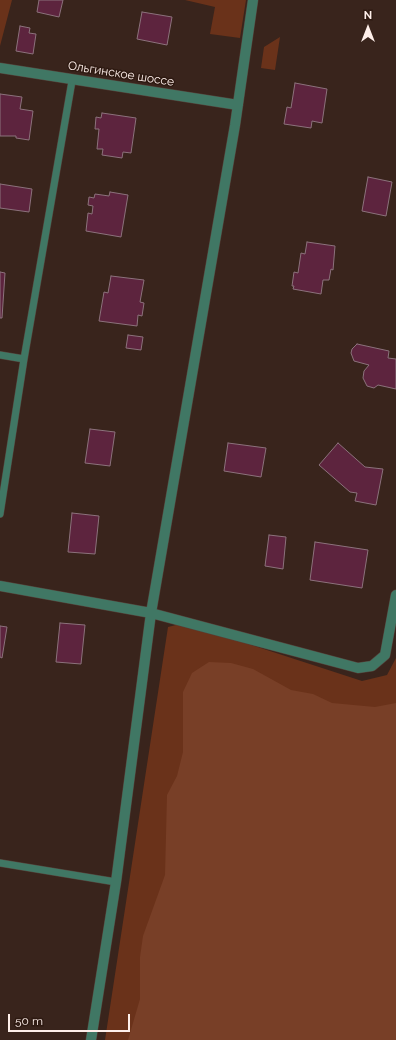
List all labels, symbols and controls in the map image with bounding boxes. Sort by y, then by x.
north arrow [348,8,388,48]
text: N [364,9,372,22]
street label: Ольгинское шоссе [67,59,175,89]
scale bar [10,1006,132,1032]
text: 50 m [15,1014,43,1028]

